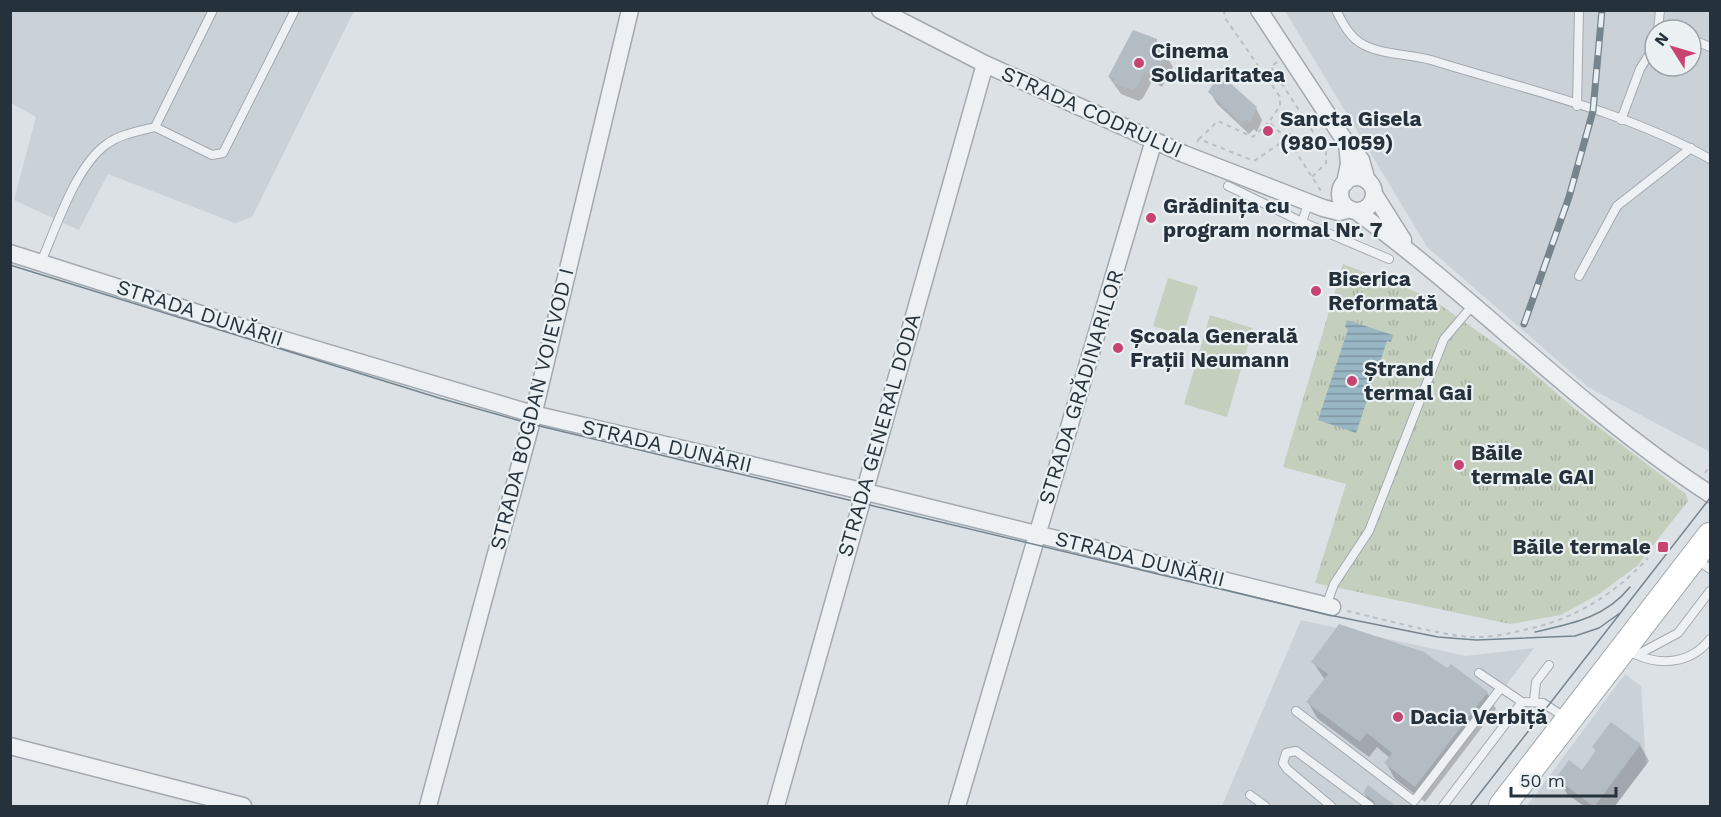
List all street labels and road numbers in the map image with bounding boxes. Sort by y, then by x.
street label: STRADA CODRULUI [998,60,1187,163]
street label: STRADA BOGDAN VOIEVOD I [484,265,579,552]
street label: STRADA GRĂDINARILOR [1033,267,1128,507]
street label: STRADA DUNĂRII [114,274,287,351]
street label: STRADA GENERAL DODA [832,310,925,559]
street label: STRADA DUNĂRII [580,414,755,477]
street label: STRADA DUNĂRII [1053,525,1228,592]

